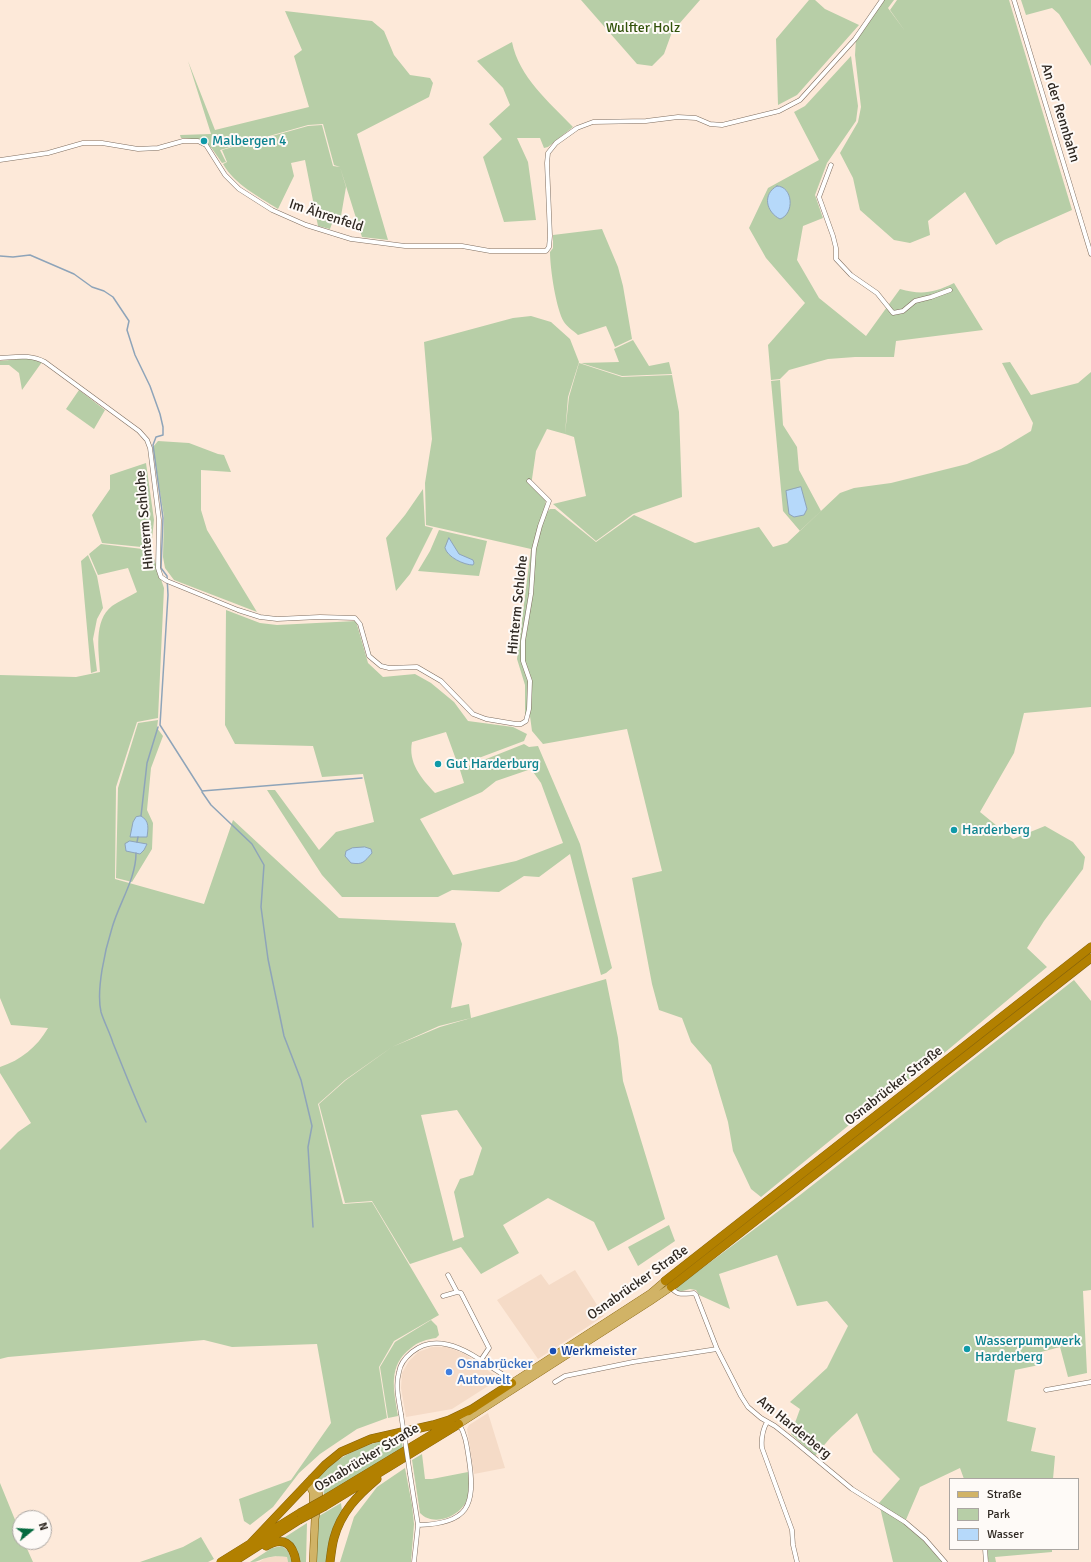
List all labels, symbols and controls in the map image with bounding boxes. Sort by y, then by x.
park label: Wulfter Holz [606,20,680,36]
street label: An der Rennbahn [1037,62,1083,164]
place label: Malbergen 4 [212,133,287,149]
marker: Malbergen 4 [199,136,209,146]
street label: Im Ährenfeld [287,196,365,236]
street label: Hinterm Schlohe [132,469,158,571]
street label: Hinterm Schlohe [504,554,532,656]
place label: Gut Harderburg [446,756,539,772]
marker: Gut Harderburg [433,759,443,769]
place label: Harderberg [962,822,1030,838]
marker: Harderberg [949,825,959,835]
street label: Osnabrücker Straße [842,1043,946,1129]
street label: Osnabrücker Straße [584,1242,692,1324]
place label: Wasserpumpwerk Harderberg [975,1333,1081,1366]
place label: Werkmeister [561,1343,637,1359]
marker: Wasserpumpwerk Harderberg [962,1344,972,1354]
marker: Werkmeister [548,1346,558,1356]
place label: Osnabrücker Autowelt [457,1356,533,1388]
marker: Osnabrücker Autowelt [444,1367,454,1377]
street label: Am Harderberg [753,1393,835,1463]
street label: Osnabrücker Straße [311,1420,423,1496]
legend [949,1478,1079,1550]
text: Straße [987,1487,1022,1502]
text: Park [987,1507,1010,1522]
north arrow [12,1510,52,1550]
text: N [36,1521,50,1532]
text: Wasser [987,1527,1024,1542]

